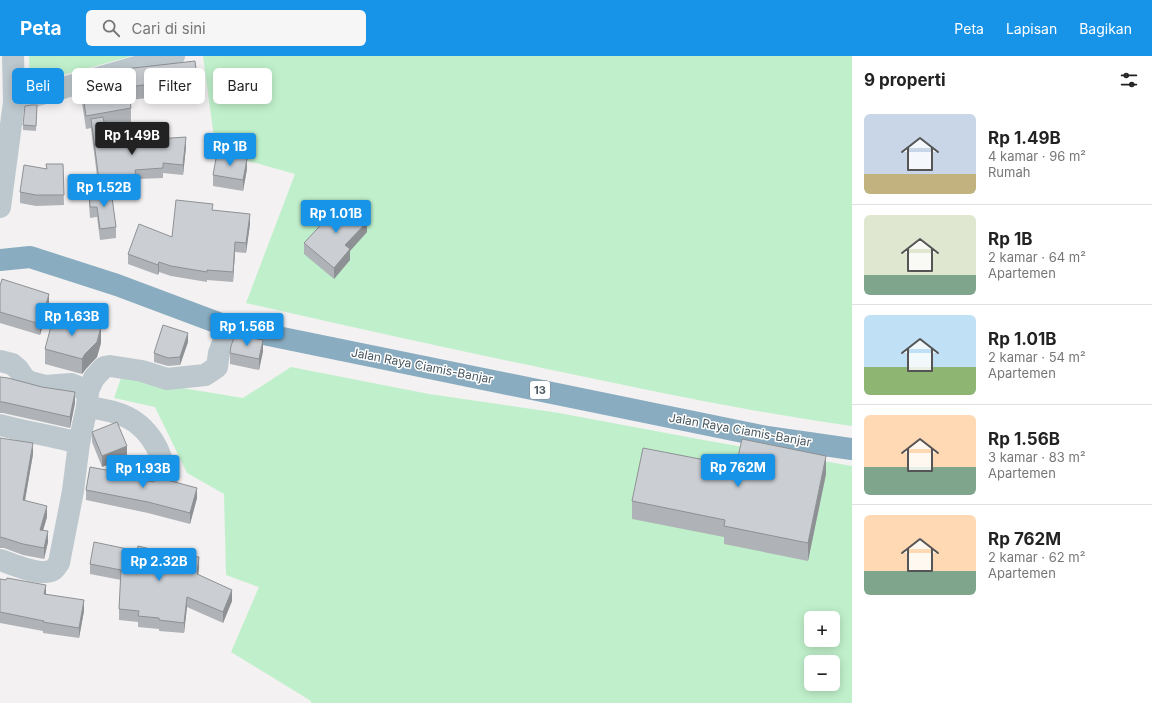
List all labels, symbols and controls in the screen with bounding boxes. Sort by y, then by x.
search box [86,10,366,46]
text: Peta [20,17,62,40]
icon: search [100,17,122,39]
text: Cari di sini [132,19,206,38]
text: Peta [954,20,984,37]
text: Lapisan [1006,20,1057,37]
text: Bagikan [1079,20,1132,37]
chip: Beli [12,68,64,104]
chip: Sewa [72,68,136,104]
chip: Filter [144,68,205,104]
chip: Baru [213,68,272,104]
icon: filters [1118,69,1140,91]
text: 9 properti [864,70,946,90]
pin: Rp 1.49B [91,122,173,156]
text: Rp 1.49B [104,127,160,143]
text: Rp 1.49B [988,128,1061,148]
icon: home [896,130,944,178]
pin: Rp 1B [202,133,258,167]
text: Rp 1B [213,138,247,154]
text: 4 kamar · 96 m² [988,148,1086,164]
text: Rumah [988,164,1030,180]
pin: Rp 1.52B [63,174,145,208]
text: Rp 1.52B [77,179,131,195]
pin: Rp 1.01B [295,200,377,234]
text: Rp 1.01B [310,205,362,221]
text: Rp 1B [988,229,1032,249]
icon: home [896,231,944,279]
text: 2 kamar · 64 m² [988,249,1086,265]
text: Apartemen [988,265,1056,281]
pin: Rp 1.63B [31,303,113,337]
text: Rp 1.63B [45,308,99,324]
pin: Rp 1.56B [206,313,288,347]
text: Rp 1.56B [219,318,275,334]
text: Rp 1.01B [988,329,1056,349]
icon: home [896,331,944,379]
street label: Jalan Raya Ciamis-Banjar [350,344,495,387]
text: 2 kamar · 54 m² [988,349,1086,365]
text: Apartemen [988,365,1056,381]
road number: 13 [530,381,550,399]
street label: Jalan Raya Ciamis-Banjar [668,410,813,450]
text: Rp 1.56B [988,429,1060,449]
icon: home [896,431,944,479]
text: 3 kamar · 83 m² [988,449,1086,465]
pin: Rp 762M [701,454,775,488]
pin: Rp 1.93B [102,455,184,489]
text: Rp 762M [710,459,766,475]
text: Rp 1.93B [115,460,171,476]
text: Apartemen [988,465,1056,481]
text: Rp 762M [988,529,1061,549]
icon: home [896,531,944,579]
pin: Rp 2.32B [118,548,200,582]
text: 2 kamar · 62 m² [988,549,1085,565]
text: Rp 2.32B [130,553,188,569]
text: Apartemen [988,565,1056,581]
map controls [804,611,840,691]
button: + [804,611,840,647]
button: − [804,655,840,691]

